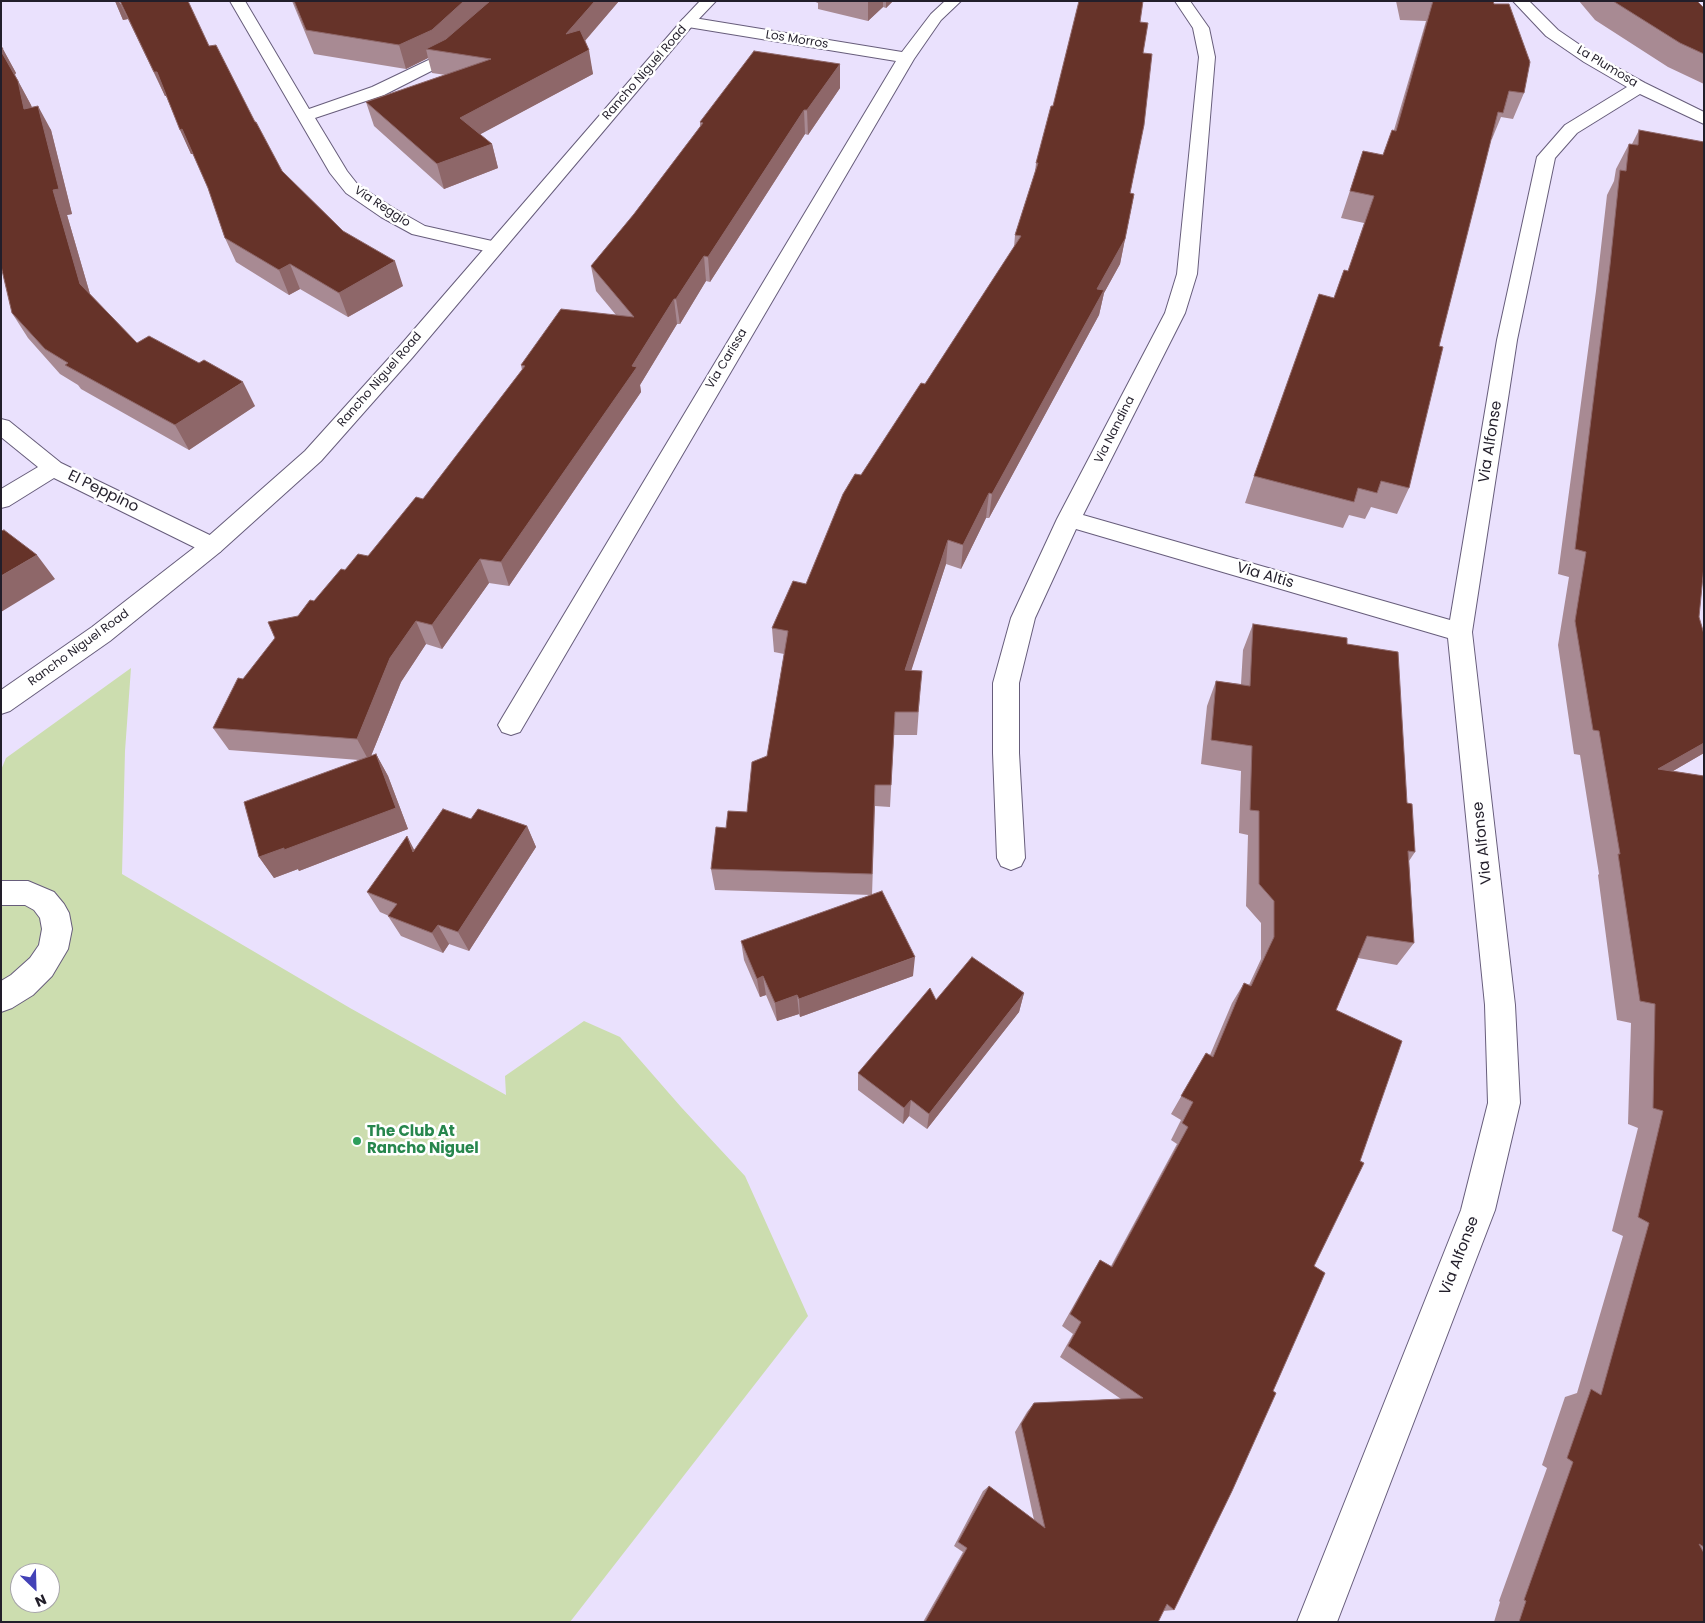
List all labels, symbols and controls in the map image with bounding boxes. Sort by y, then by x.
street label: Rancho Niguel Road [600,23,690,123]
street label: Los Morros [765,28,829,52]
street label: La Plumosa [1574,43,1640,91]
street label: Via Reggio [351,184,413,230]
street label: Via Carissa [703,326,751,392]
street label: Rancho Niguel Road [335,330,425,430]
street label: Via Nandina [1092,394,1138,466]
street label: Via Alfonse [1476,400,1506,484]
street label: El Peppino [65,467,141,517]
street label: Via Altis [1234,559,1296,593]
street label: Rancho Niguel Road [26,607,132,689]
street label: Via Alfonse [1470,801,1496,885]
place label: The Club At Rancho Niguel [367,1123,479,1158]
marker: The Club At Rancho Niguel [351,1135,363,1147]
street label: Via Alfonse [1437,1214,1483,1298]
north arrow [10,1563,60,1613]
text: N [32,1590,50,1612]

